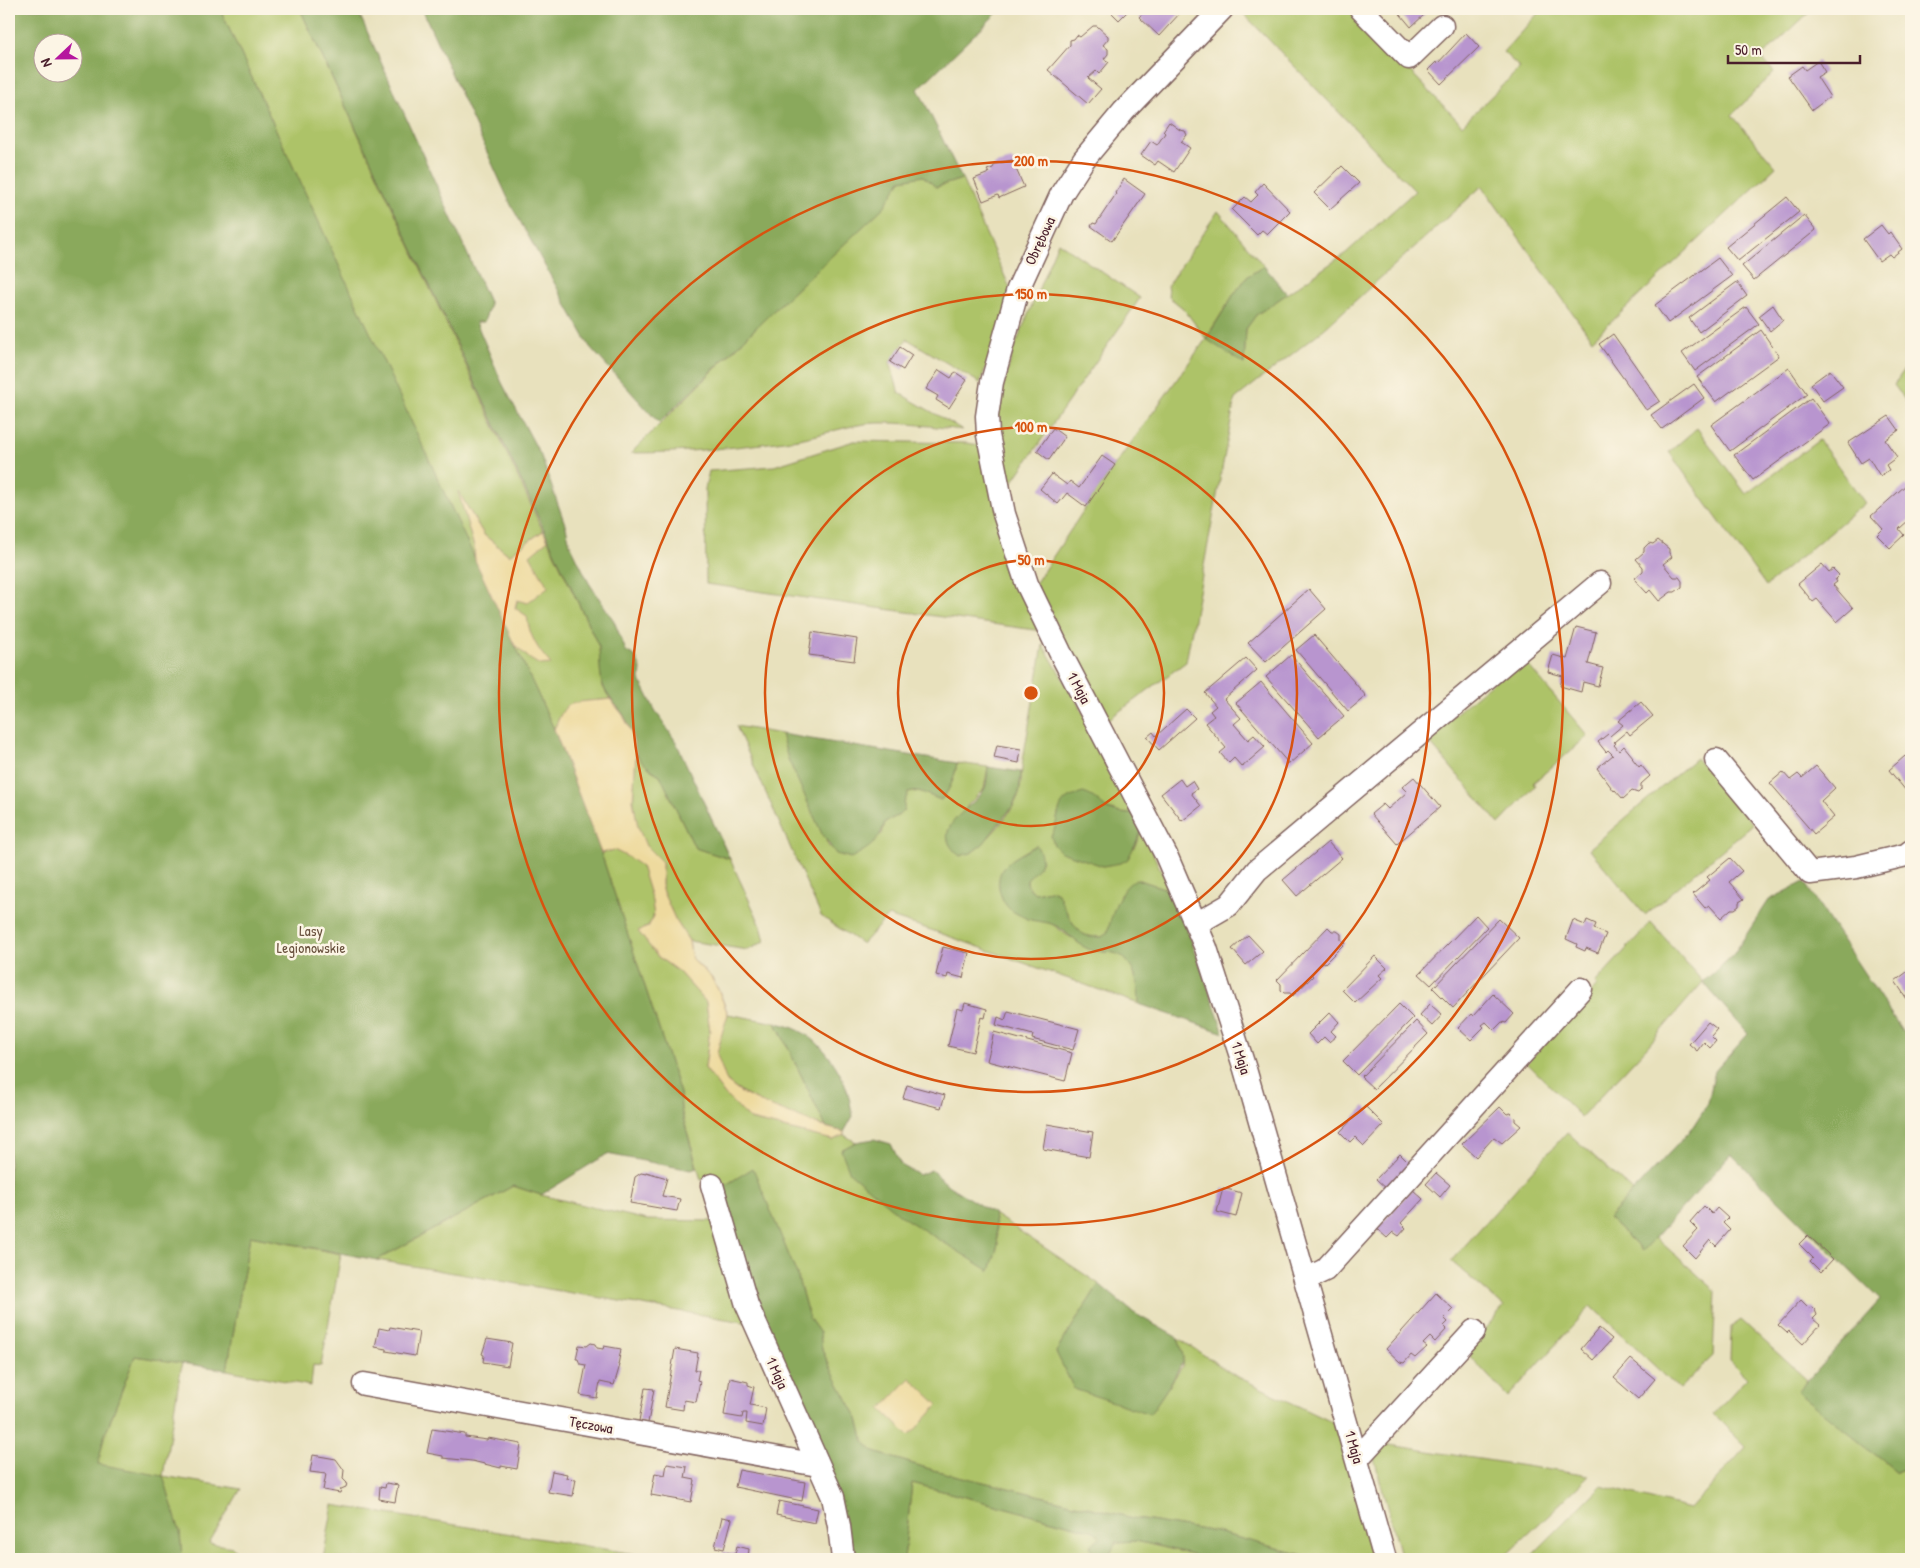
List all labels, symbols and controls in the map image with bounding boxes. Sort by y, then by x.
north arrow [32,32,82,82]
scale bar [1728,32,1860,64]
text: 50 m [1735,39,1762,60]
text: N [35,56,56,70]
text: 200 m [1014,150,1048,171]
street label: Obrębowa [1019,213,1060,268]
text: 150 m [1015,283,1047,304]
text: 100 m [1015,416,1047,437]
text: 50 m [1018,549,1044,570]
street label: 1 Maja [1062,668,1097,707]
centre of rings [1022,684,1040,702]
park label: Lasy Legionowskie [277,920,345,958]
street label: 1 Maja [1226,1039,1257,1077]
street label: 1 Maja [761,1353,794,1392]
street label: Tęczowa [568,1410,615,1439]
street label: 1 Maja [1340,1428,1369,1466]

